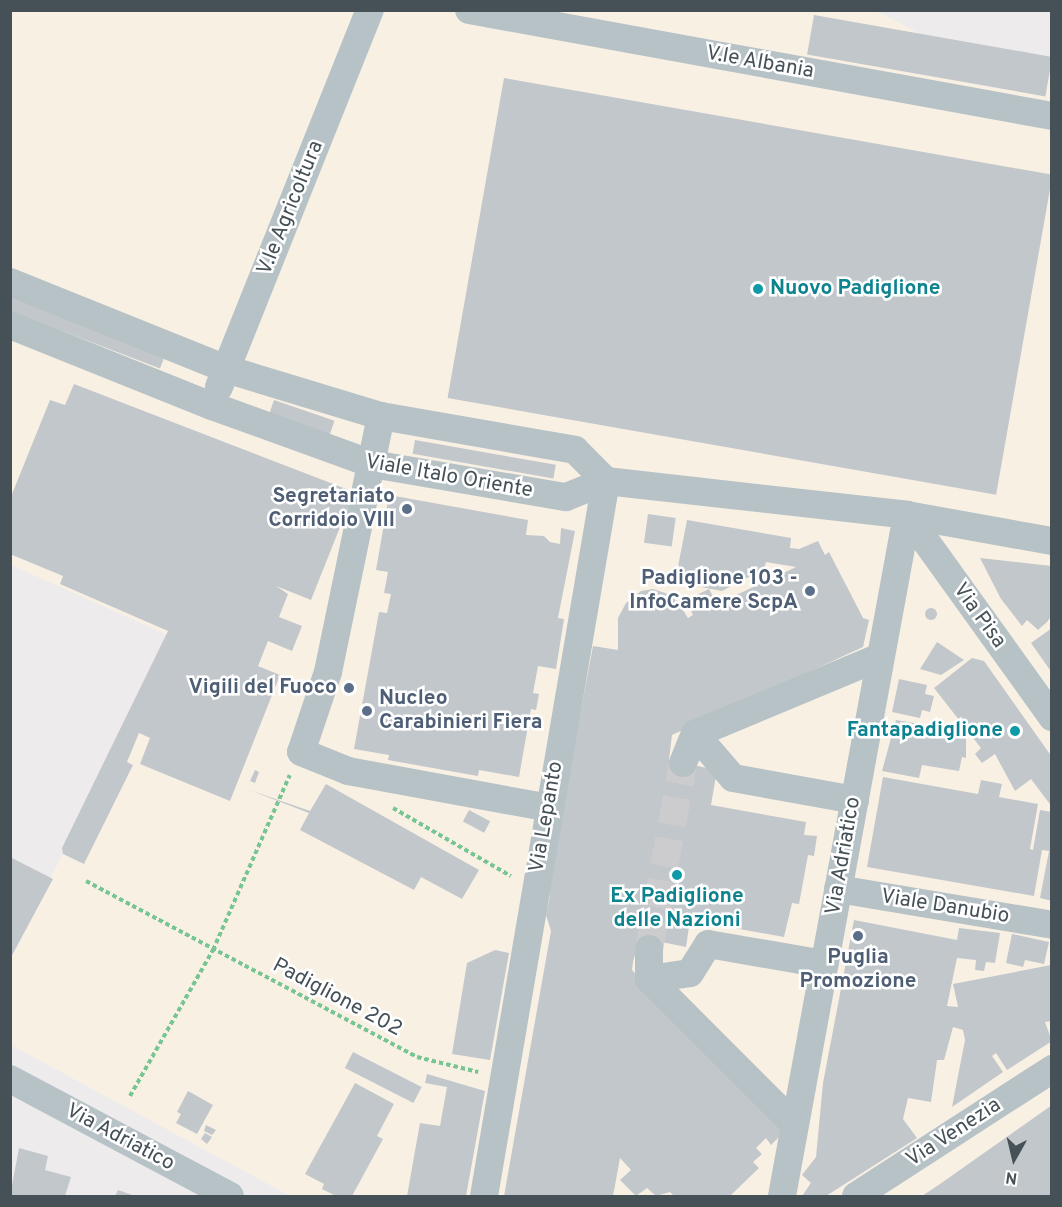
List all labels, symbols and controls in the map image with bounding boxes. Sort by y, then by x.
street label: V.le Albania [704,41,816,85]
street label: V.le Agricoltura [252,137,330,279]
place label: Nuovo Padiglione [770,276,940,302]
marker: Nuovo Padiglione [751,282,765,296]
street label: Viale Italo Oriente [363,450,535,504]
place label: Segretariato Corridoio VIII [267,484,395,534]
marker: Segretariato Corridoio VIII [400,502,414,516]
place label: Padiglione 103 - InfoCamere ScpA [629,566,798,616]
street label: Via Pisa [947,579,1011,653]
marker: Padiglione 103 - InfoCamere ScpA [803,584,817,598]
place label: Vigili del Fuoco [188,675,337,701]
marker: Vigili del Fuoco [342,681,356,695]
place label: Nucleo Carabinieri Fiera [379,686,542,736]
marker: Nucleo Carabinieri Fiera [360,704,374,718]
place label: Fantapadiglione [847,718,1003,744]
marker: Fantapadiglione [1008,724,1022,738]
street label: Via Lepanto [525,759,569,875]
street label: Via Adriatico [821,795,867,917]
marker: Ex Padiglione delle Nazioni [670,868,684,882]
place label: Ex Padiglione delle Nazioni [610,884,744,934]
street label: Viale Danubio [879,884,1011,930]
marker: Puglia Promozione [851,929,865,943]
place label: Puglia Promozione [800,945,916,995]
street label: Padiglione 202 [268,953,406,1043]
street label: Via Venezia [902,1093,1006,1173]
street label: Via Adriatico [61,1099,179,1177]
north arrow [984,1129,1044,1189]
text: N [1004,1166,1019,1188]

